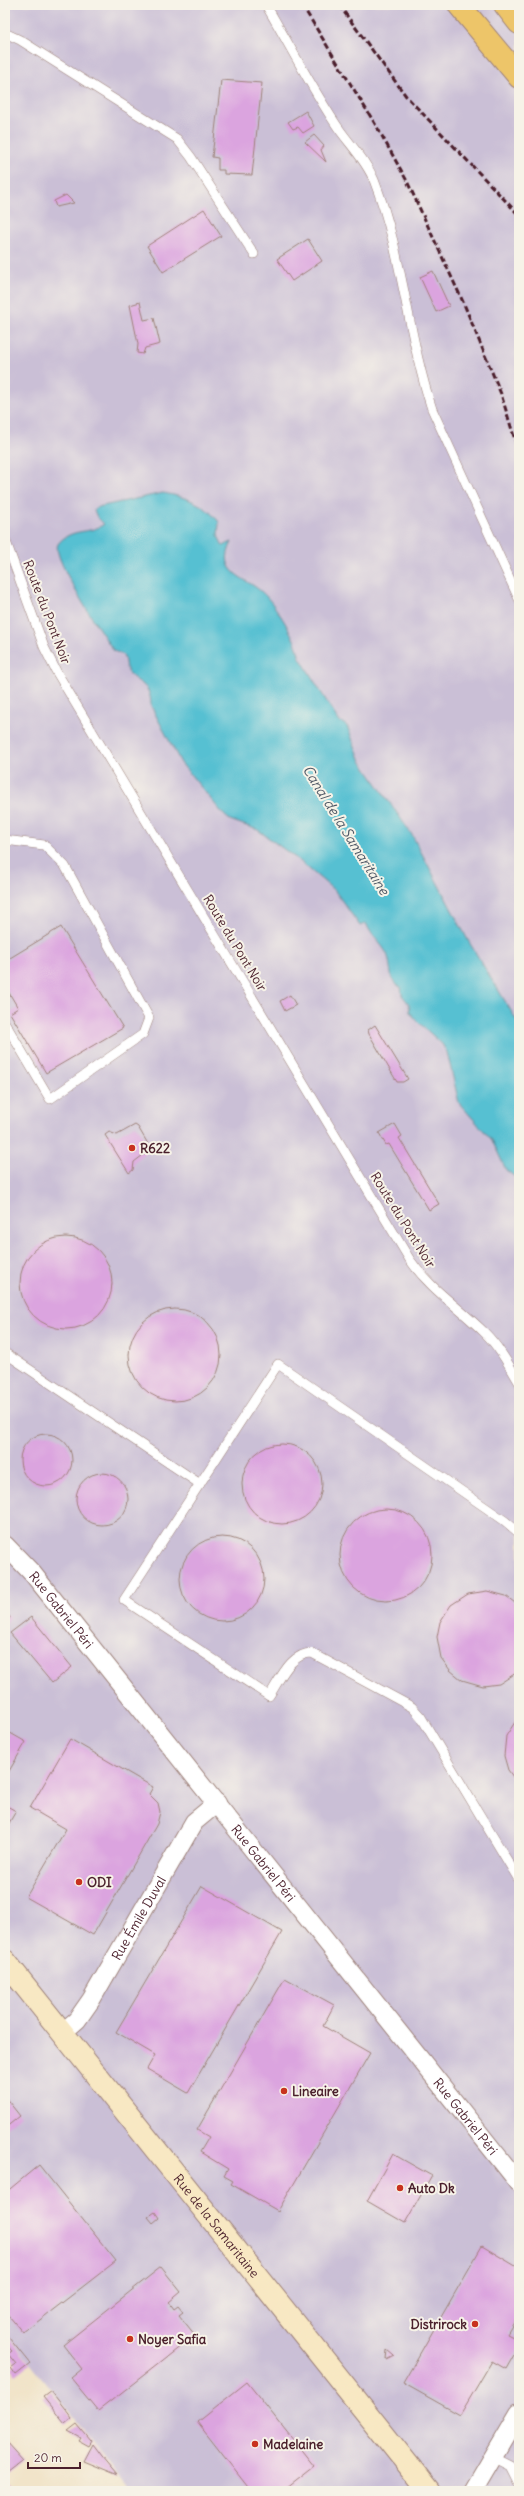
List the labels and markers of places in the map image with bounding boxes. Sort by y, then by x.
place label: R622 [140,1140,170,1157]
marker: R622 [127,1143,137,1153]
place label: ODI [87,1874,112,1891]
marker: ODI [74,1877,84,1887]
place label: Lineaire [292,2083,339,2100]
marker: Lineaire [279,2086,289,2096]
place label: Auto Dk [408,2180,455,2197]
marker: Auto Dk [395,2183,405,2193]
place label: Distrirock [411,2316,467,2333]
marker: Distrirock [470,2319,480,2329]
place label: Noyer Safia [138,2331,207,2348]
marker: Noyer Safia [125,2334,135,2344]
place label: Madelaine [263,2436,323,2453]
marker: Madelaine [250,2439,260,2449]

